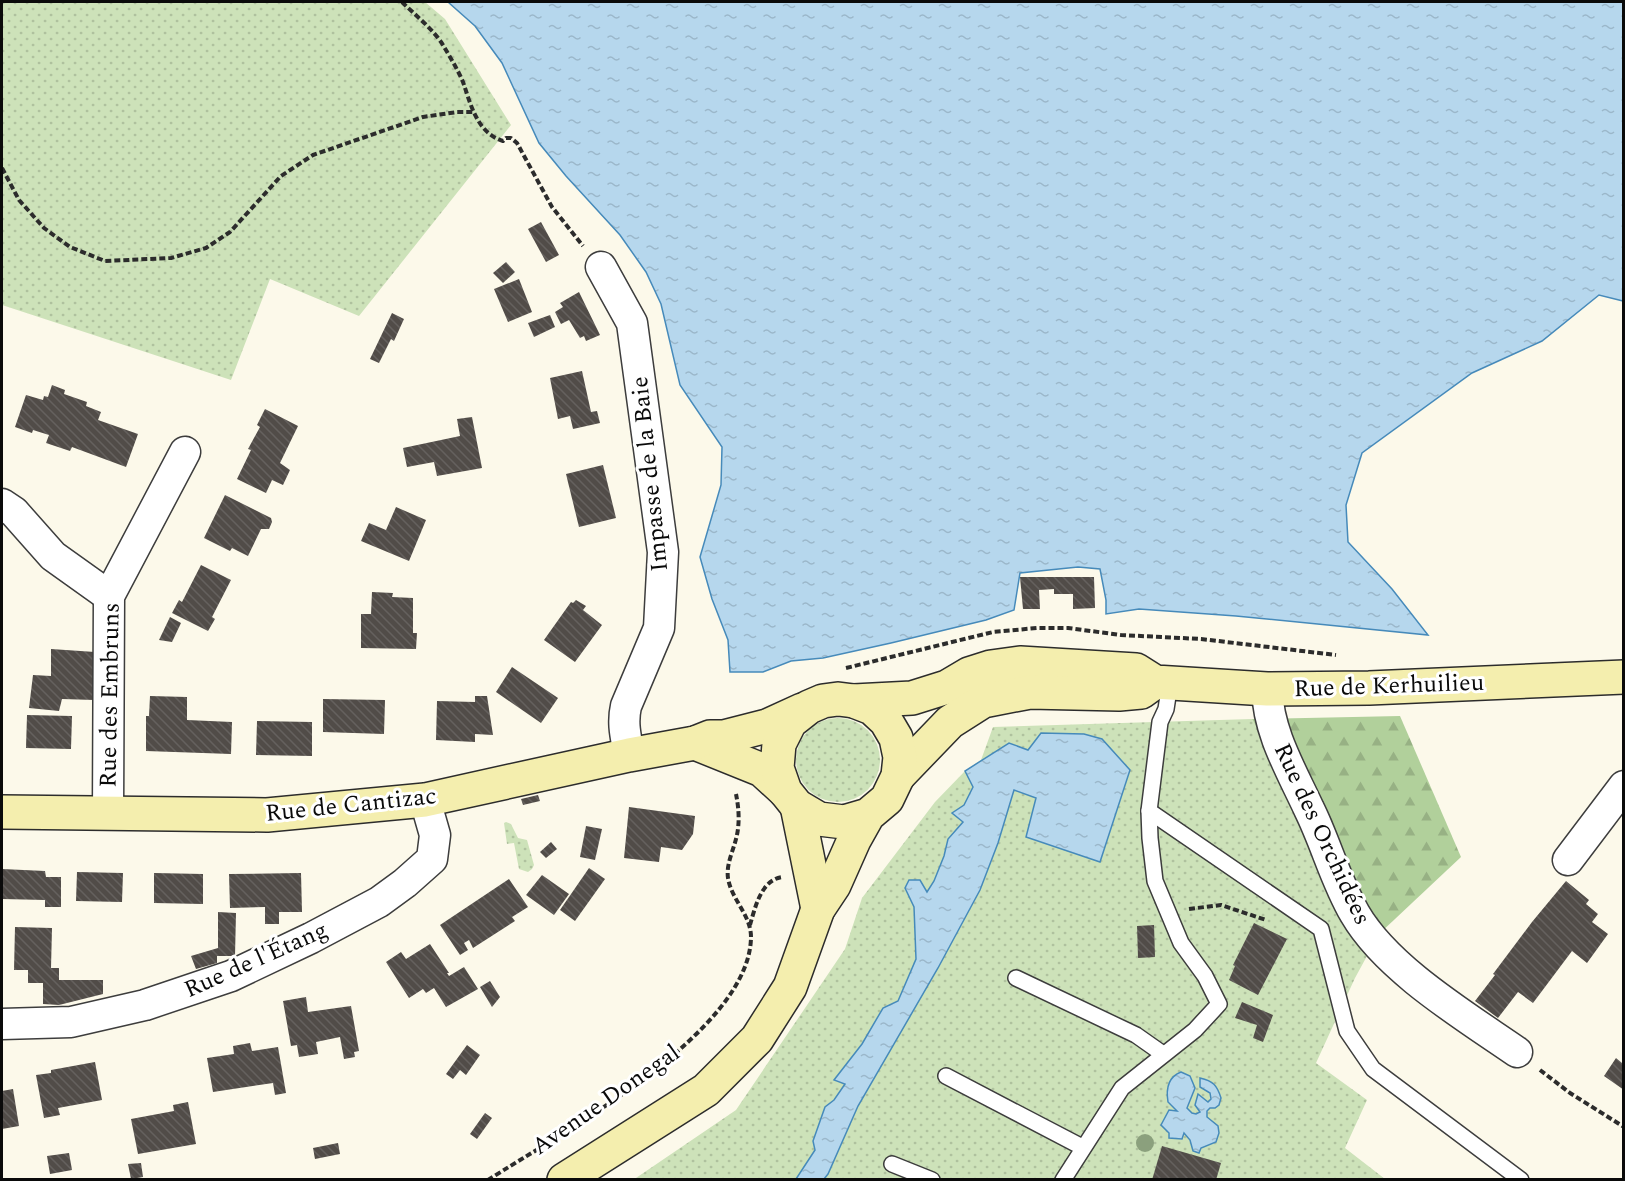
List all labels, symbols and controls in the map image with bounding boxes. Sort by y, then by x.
street label: Impasse de la Baie [622,375,678,573]
street label: Rue des Embruns [90,602,130,788]
street label: Rue de Kerhuilieu [1293,665,1485,707]
street label: Rue des Orchidées [1264,737,1380,931]
street label: Rue de Cantizac [264,778,438,832]
street label: Rue de l'Étang [178,912,334,1008]
street label: Avenue Donegal [524,1035,688,1165]

